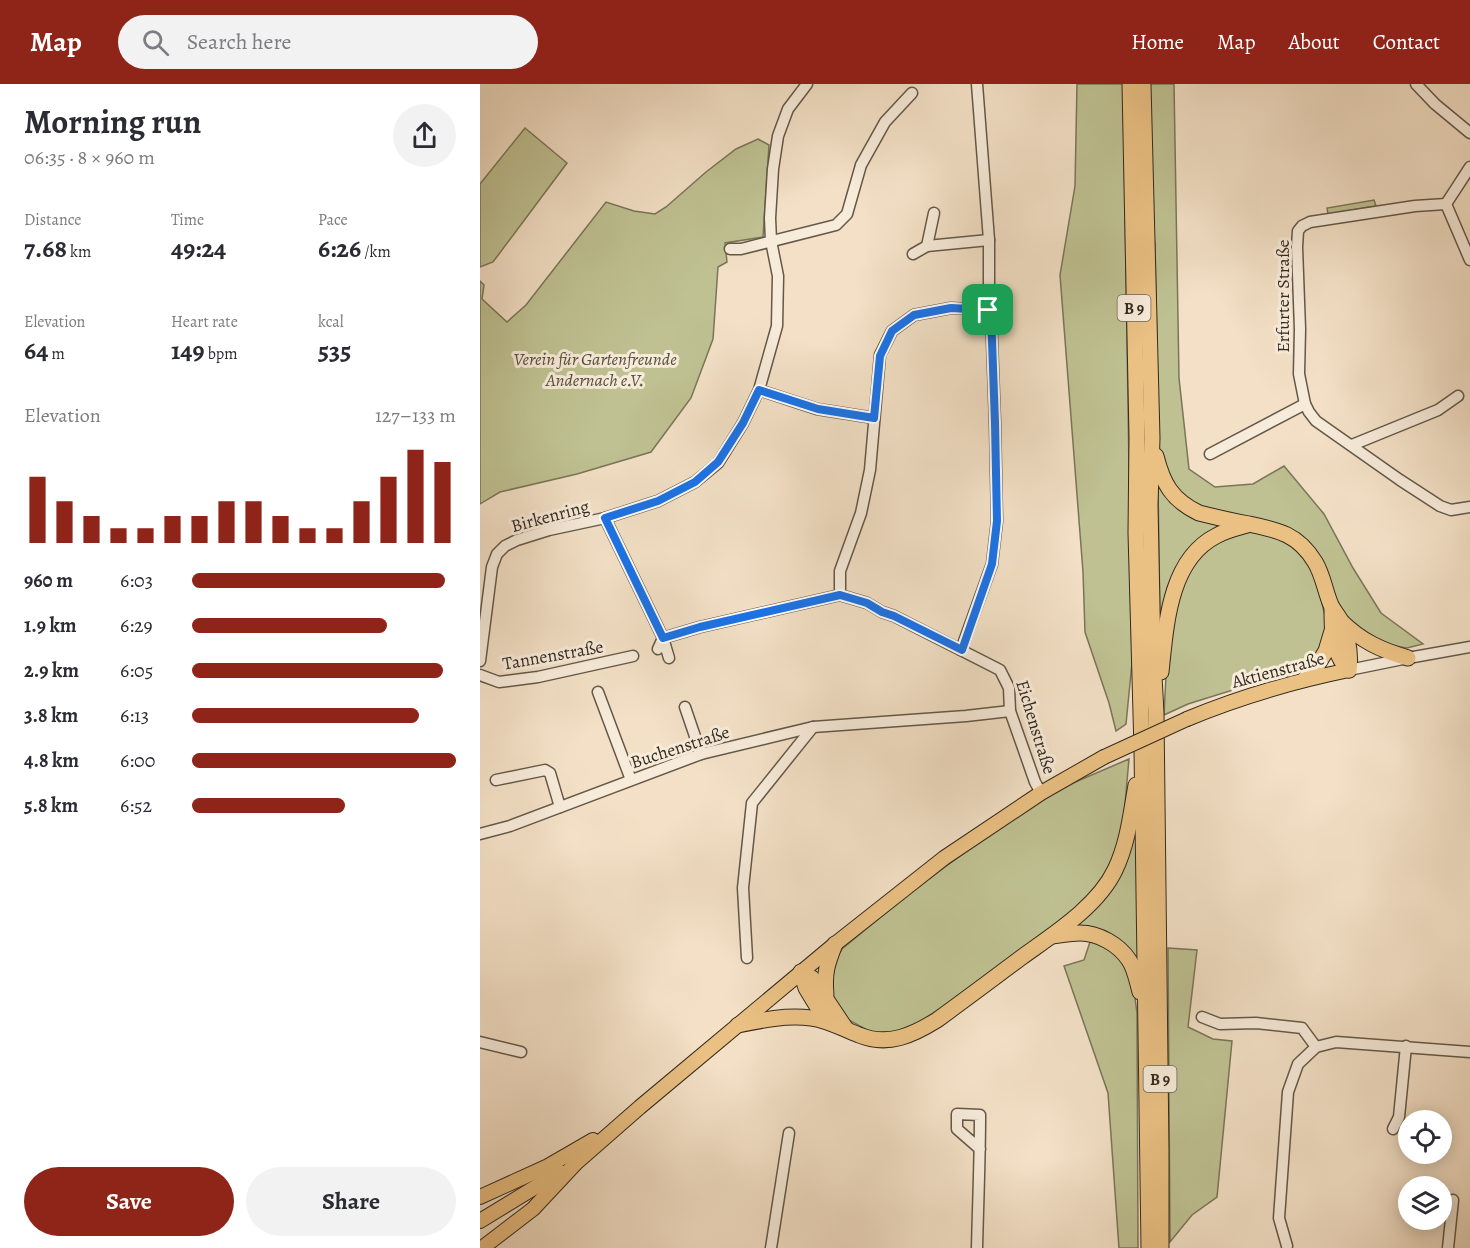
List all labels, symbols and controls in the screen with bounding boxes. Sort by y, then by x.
search box [118,15,538,69]
text: Map [30,23,82,61]
icon: search [139,26,172,59]
text: Search here [187,27,291,57]
text: Home [1131,28,1184,56]
text: Map [1217,28,1255,56]
text: About [1288,28,1340,56]
text: Contact [1373,28,1440,56]
text: Morning run [24,99,201,144]
button: share [393,104,456,167]
text: 06:35 · 8 × 960 m [24,144,155,171]
text: Distance [24,209,81,231]
text: Time [171,209,204,231]
text: Pace [318,209,348,231]
text: 7.68 [24,231,67,266]
text: 49:24 [171,231,226,266]
text: 6:26 [318,231,361,266]
street label: Erfurter Straße [1271,239,1295,353]
text: km [67,241,91,263]
text: /km [361,241,391,263]
pin [962,284,1013,335]
icon: arrive [971,293,1004,326]
road number: B 9 [1118,295,1150,321]
text: Elevation [24,311,85,333]
text: Heart rate [171,311,238,333]
text: kcal [318,311,344,333]
text: 64 [24,333,48,368]
text: 149 [171,333,205,368]
text: 535 [318,333,351,368]
text: m [48,343,65,365]
text: bpm [205,343,238,365]
park label: Verein für Gartenfreunde Andernach e.V. [513,347,677,392]
text: Elevation [24,402,101,429]
text: 127–133 m [375,402,456,429]
street label: Birkenring [508,494,592,538]
text: 960 m [24,567,73,594]
text: 6:03 [120,567,153,594]
text: 1.9 km [24,612,77,639]
text: 6:29 [120,612,153,639]
street label: Tannenstraße [501,634,605,676]
street label: Aktienstraße [1228,646,1327,694]
text: 2.9 km [24,657,79,684]
text: 6:05 [120,657,153,684]
street label: Eichenstraße [1010,677,1062,777]
text: 3.8 km [24,702,78,729]
text: 6:13 [120,702,149,729]
street label: Buchenstraße [627,720,733,774]
text: 4.8 km [24,747,79,774]
text: 6:00 [120,747,155,774]
text: 5.8 km [24,792,78,819]
text: 6:52 [120,792,152,819]
road number: B 9 [1144,1066,1176,1092]
map controls [1398,1110,1452,1230]
button: locate [1398,1110,1452,1164]
button: Save [24,1167,234,1236]
button: Share [246,1167,456,1236]
button: layers [1398,1176,1452,1230]

